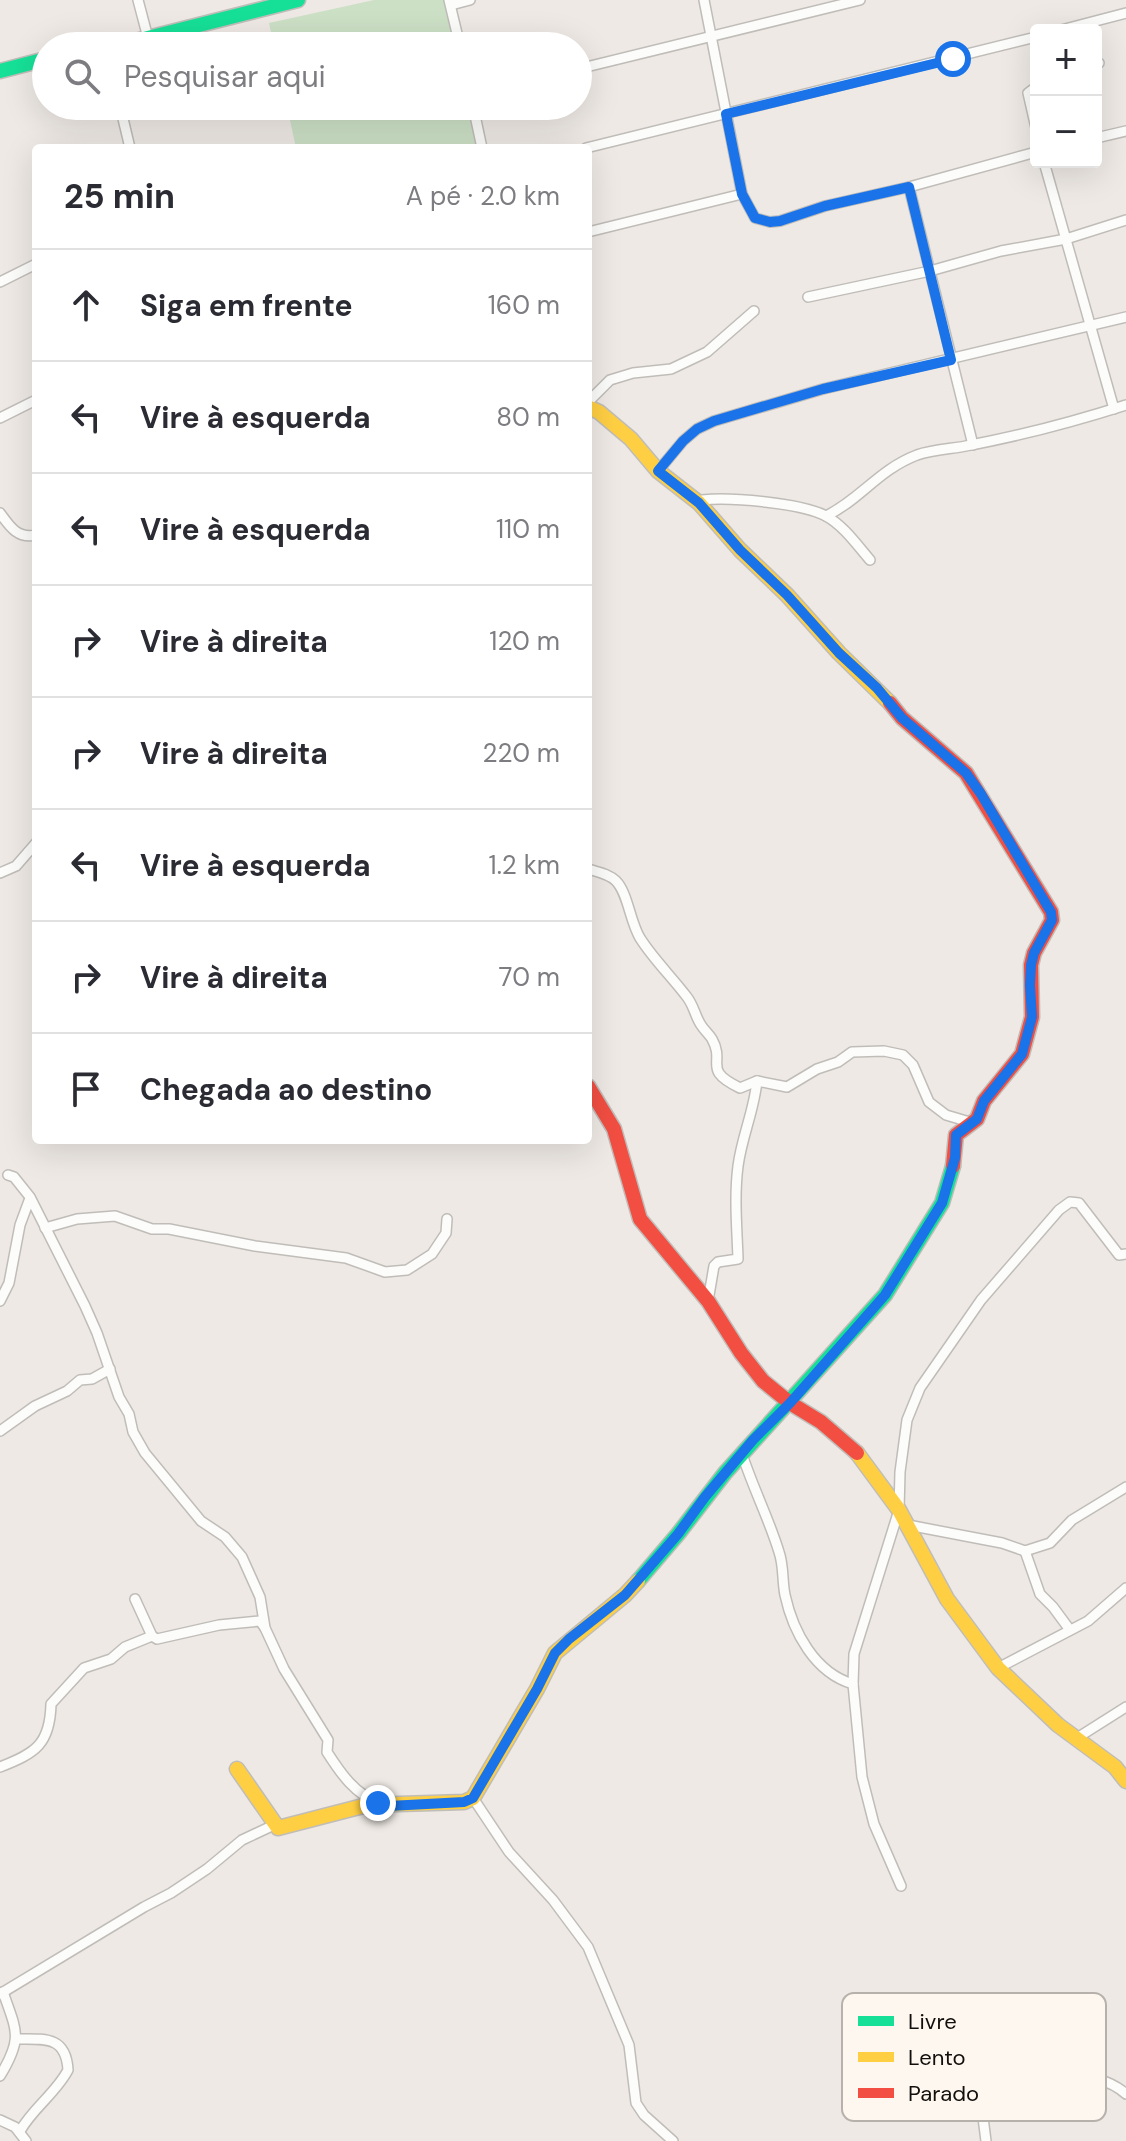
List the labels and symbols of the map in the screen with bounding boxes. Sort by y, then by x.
route start [935,41,971,77]
route end [360,1785,396,1821]
legend [842,1993,1106,2121]
text: Livre [908,2007,957,2036]
text: Lento [908,2043,966,2072]
text: Parado [908,2079,979,2108]

